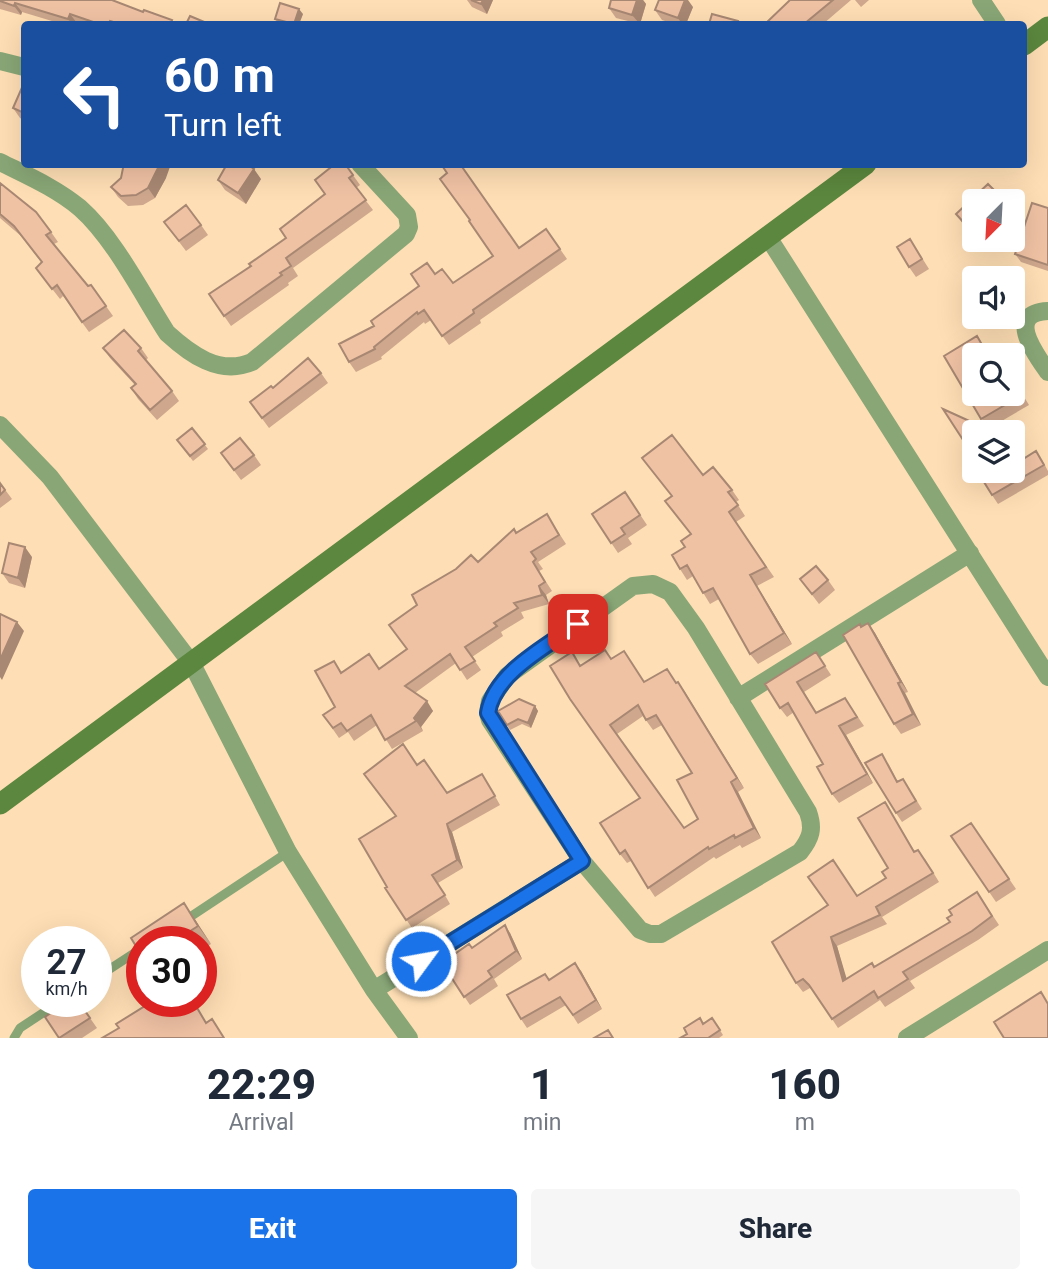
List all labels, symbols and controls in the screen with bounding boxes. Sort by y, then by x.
text: 60 m [164,47,275,104]
icon: left [49,49,140,140]
text: Turn left [164,106,282,144]
north arrow [962,189,1026,252]
map controls [962,189,1025,483]
button: sound [962,266,1025,329]
button: search [962,343,1025,406]
button: layers [962,420,1025,483]
pin [548,594,608,654]
icon: arrive [559,605,597,643]
position arrow [384,924,458,998]
speed limit sign: 30 [126,926,217,1017]
text: 27 [46,942,87,983]
text: km/h [45,978,88,999]
text: 22:29 [207,1060,316,1109]
text: 1 [530,1060,554,1109]
text: 160 [768,1060,841,1109]
text: Arrival [229,1109,294,1136]
text: min [523,1109,561,1136]
text: m [795,1109,815,1136]
button: Exit [28,1189,517,1269]
button: Share [531,1189,1020,1269]

